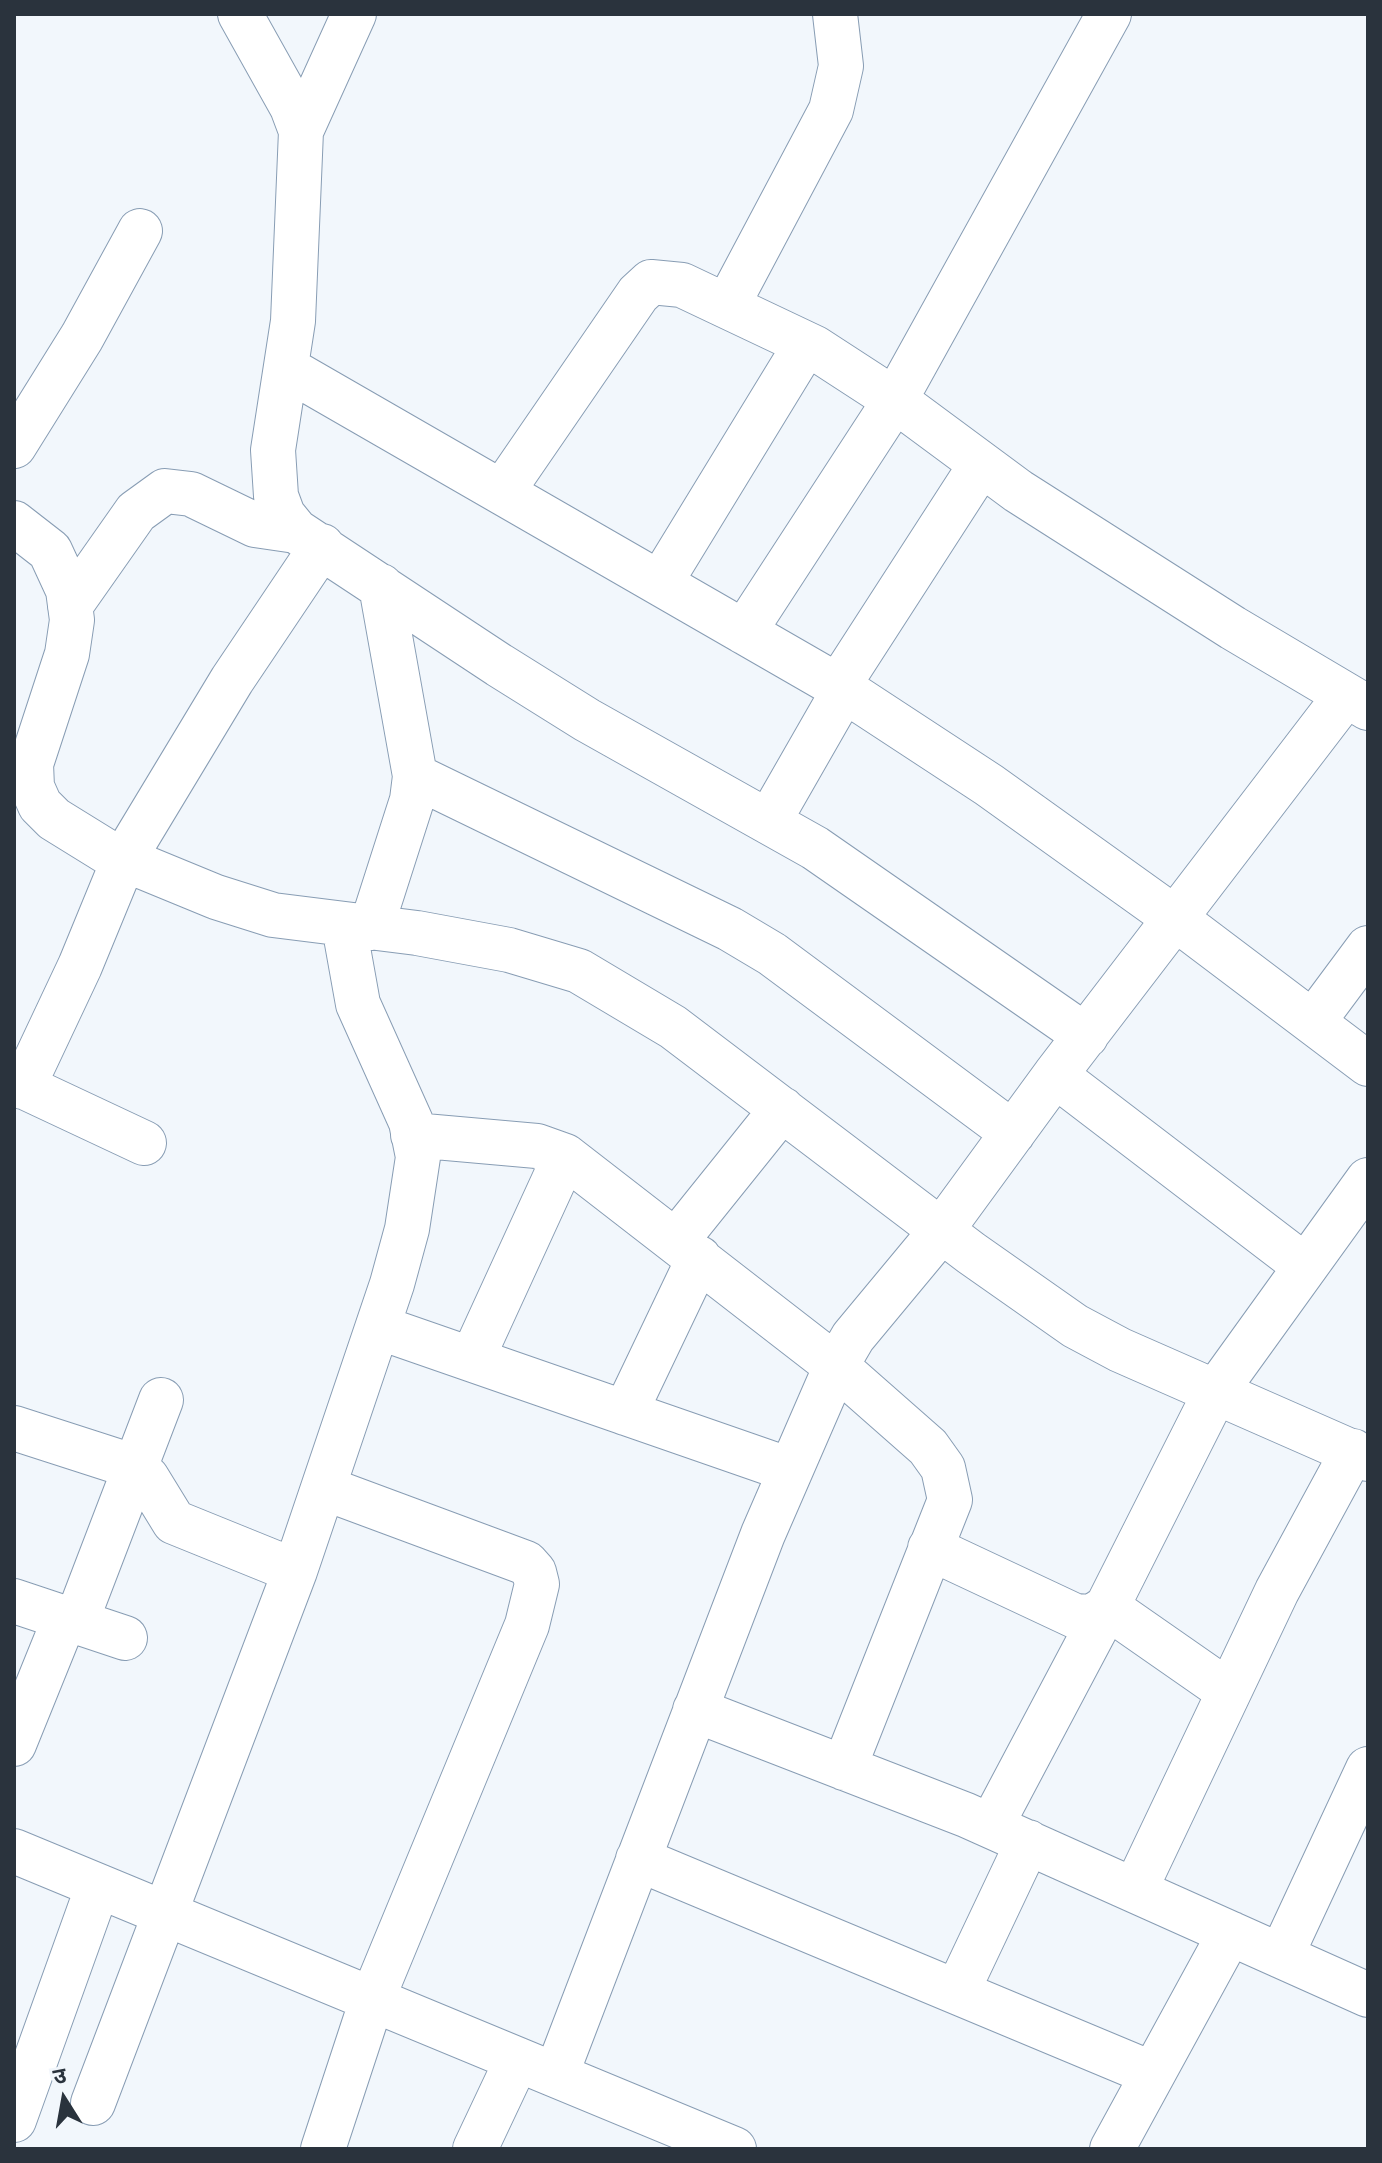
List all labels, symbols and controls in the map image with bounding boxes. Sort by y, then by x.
north arrow [24,2059,104,2139]
text: उ [50,2060,68,2089]

